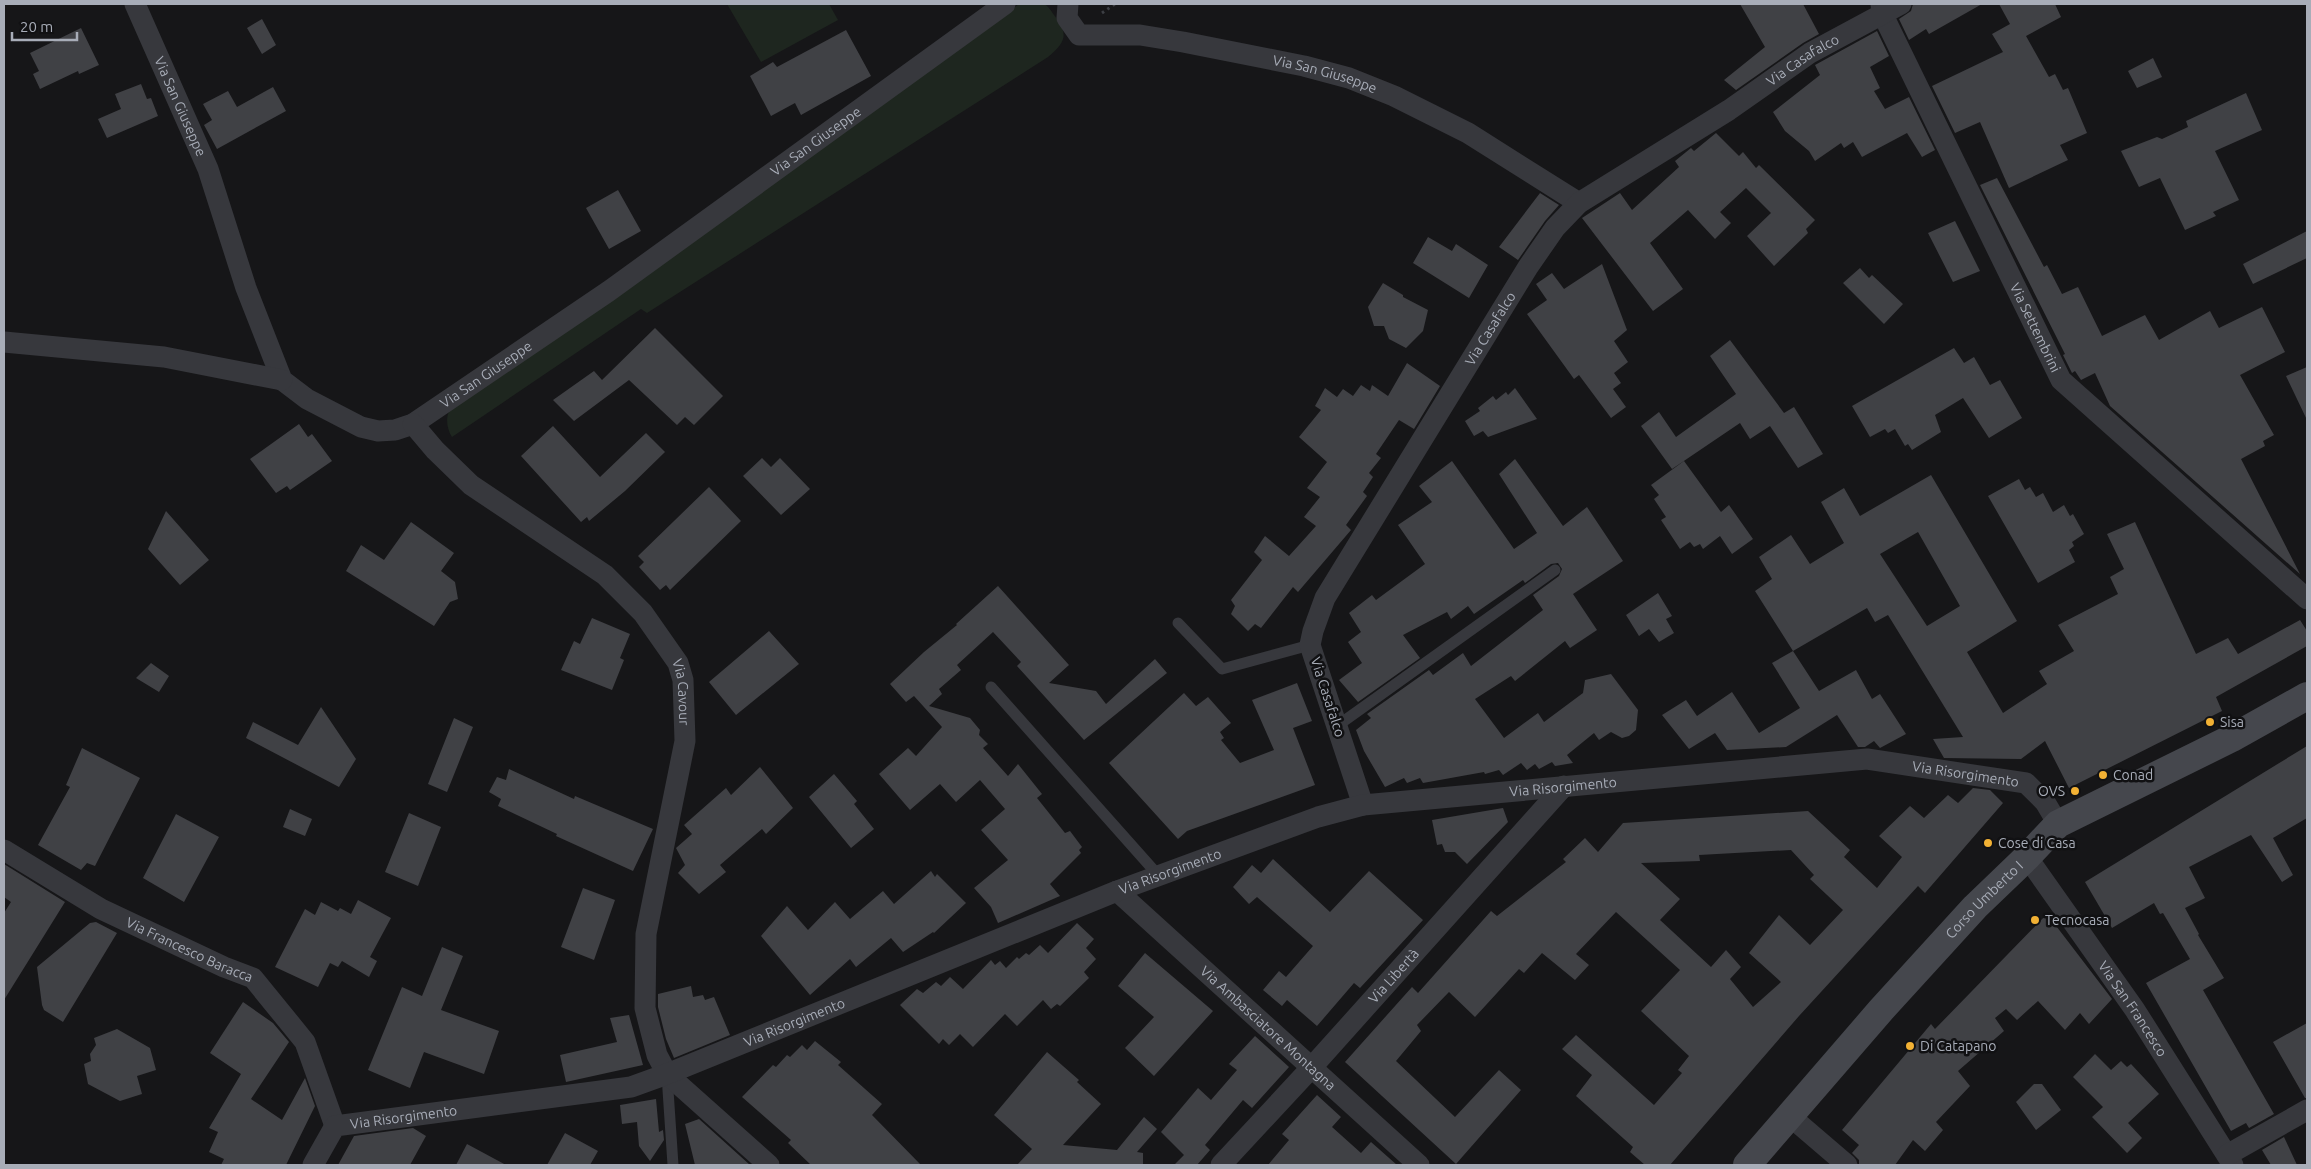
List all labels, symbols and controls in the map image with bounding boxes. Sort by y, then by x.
scale bar [12,10,78,42]
text: 20 m [20,18,53,35]
street label: Via Casafalco [1763,31,1842,89]
street label: Via San Giuseppe [1271,52,1379,96]
street label: Via San Giuseppe [151,54,209,159]
street label: Via San Giuseppe [767,103,864,179]
street label: Via Settembrini [2007,280,2064,375]
street label: Via Casafalco [1462,289,1519,368]
street label: Via San Giuseppe [437,338,535,411]
street label: Via Casafalco [1308,655,1348,739]
street label: Via Cavour [669,657,693,726]
place label: Sisa [2220,714,2244,730]
marker: Sisa [2204,716,2216,728]
street label: Via Risorgimento [1911,758,2020,790]
place label: Conad [2113,767,2153,783]
marker: Conad [2097,769,2109,781]
street label: Via Risorgimento [1509,774,1617,800]
place label: OVS [2038,783,2065,799]
marker: OVS [2069,785,2081,797]
place label: Cose di Casa [1998,835,2076,851]
marker: Cose di Casa [1982,837,1994,849]
street label: Via Risorgimento [1117,845,1224,898]
street label: Corso Umberto I [1942,857,2026,942]
place label: Tecnocasa [2045,912,2109,928]
street label: Via Francesco Baracca [123,914,255,985]
marker: Tecnocasa [2029,914,2041,926]
street label: Via Libertà [1365,945,1422,1007]
street label: Via San Francesco [2095,958,2170,1059]
street label: Via Ambasciatore Montagna [1197,963,1339,1094]
street label: Via Risorgimento [741,995,847,1050]
place label: Di Catapano [1920,1038,1997,1054]
marker: Di Catapano [1904,1040,1916,1052]
street label: Via Risorgimento [349,1102,458,1132]

